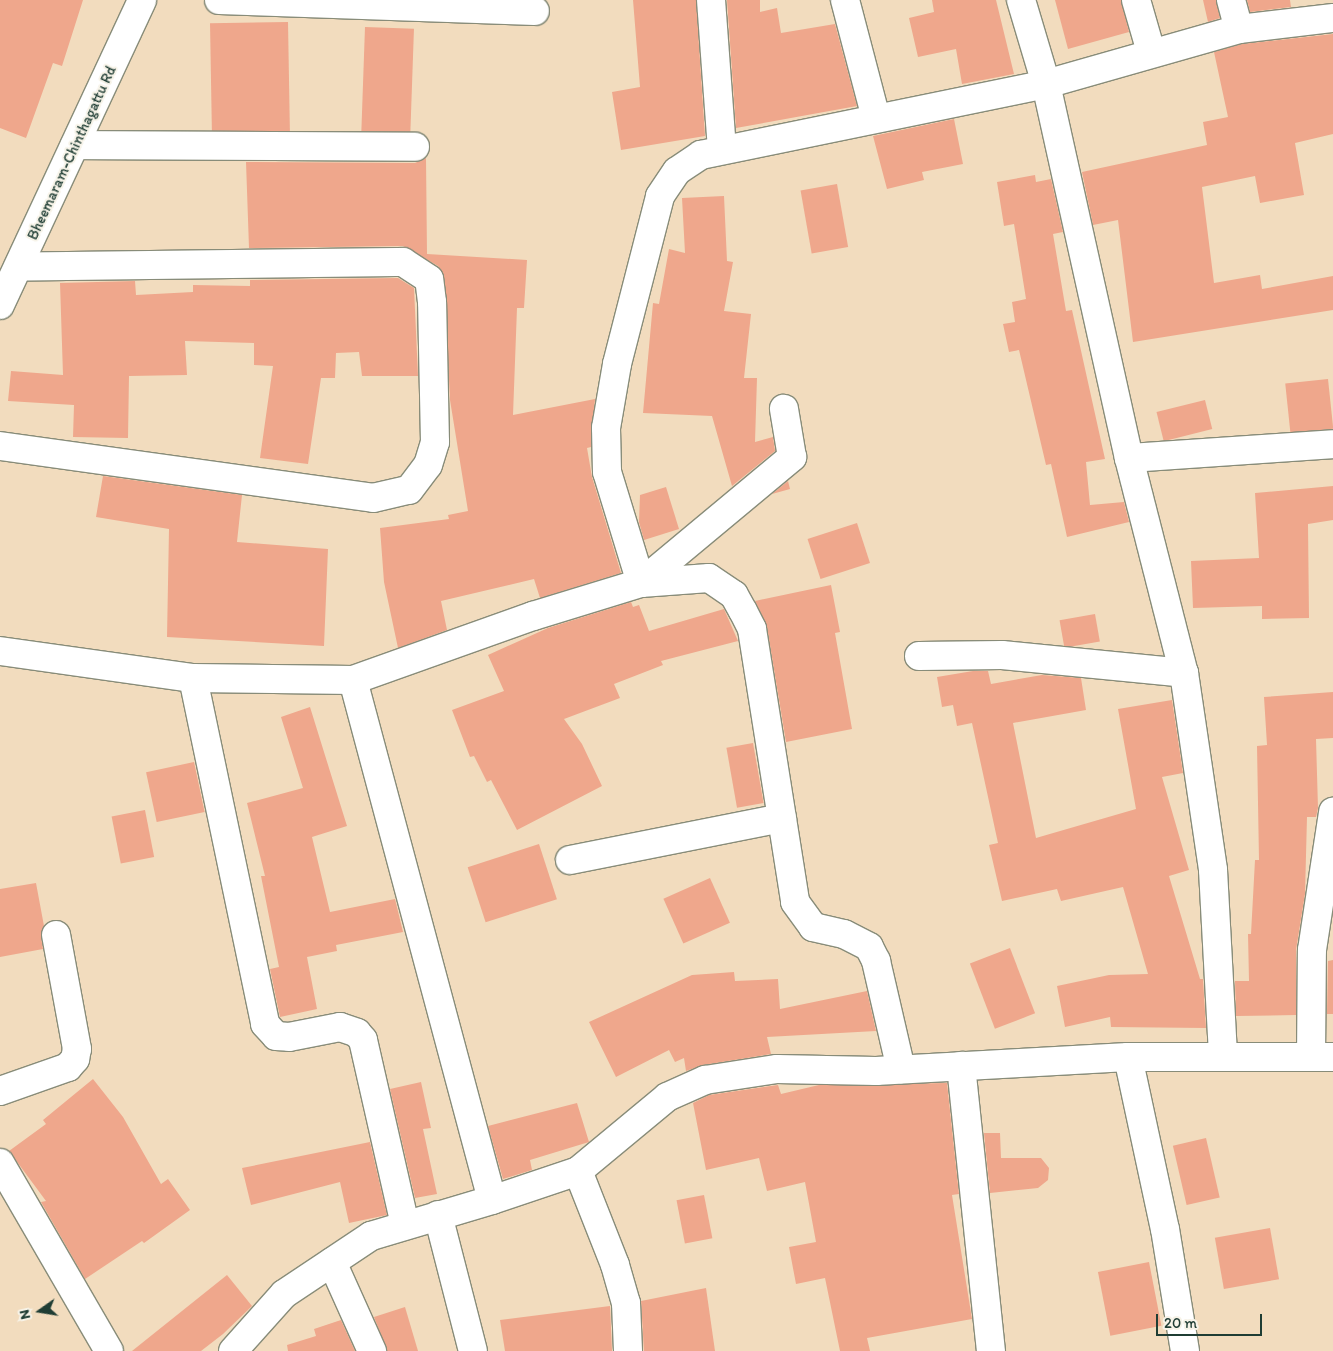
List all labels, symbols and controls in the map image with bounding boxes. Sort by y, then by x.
street label: Bheemaram-Chinthagattu Rd [24,63,120,243]
north arrow [15,1286,65,1336]
scale bar [1158,1304,1264,1336]
text: N [16,1308,34,1321]
text: 20 m [1164,1314,1197,1332]

